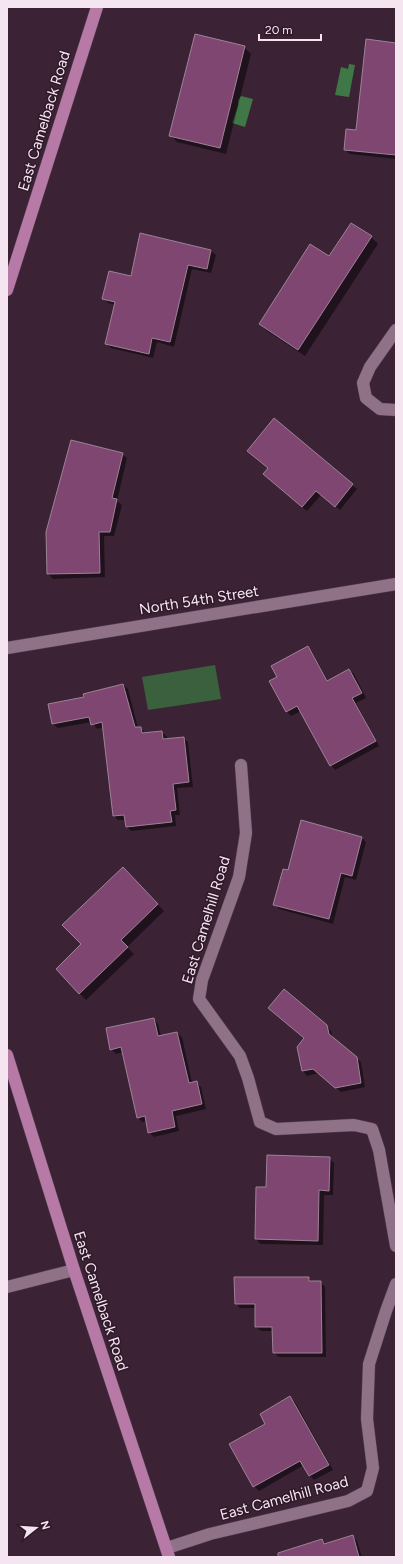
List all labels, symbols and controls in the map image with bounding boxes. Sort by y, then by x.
scale bar [259,16,321,42]
text: 20 m [265,23,293,37]
street label: East Camelback Road [14,49,74,193]
street label: North 54th Street [138,582,260,618]
street label: East Camelhill Road [178,854,234,986]
street label: East Camelback Road [70,1229,132,1373]
street label: East Camelhill Road [218,1472,350,1524]
north arrow [16,1508,56,1548]
text: N [38,1519,53,1531]

